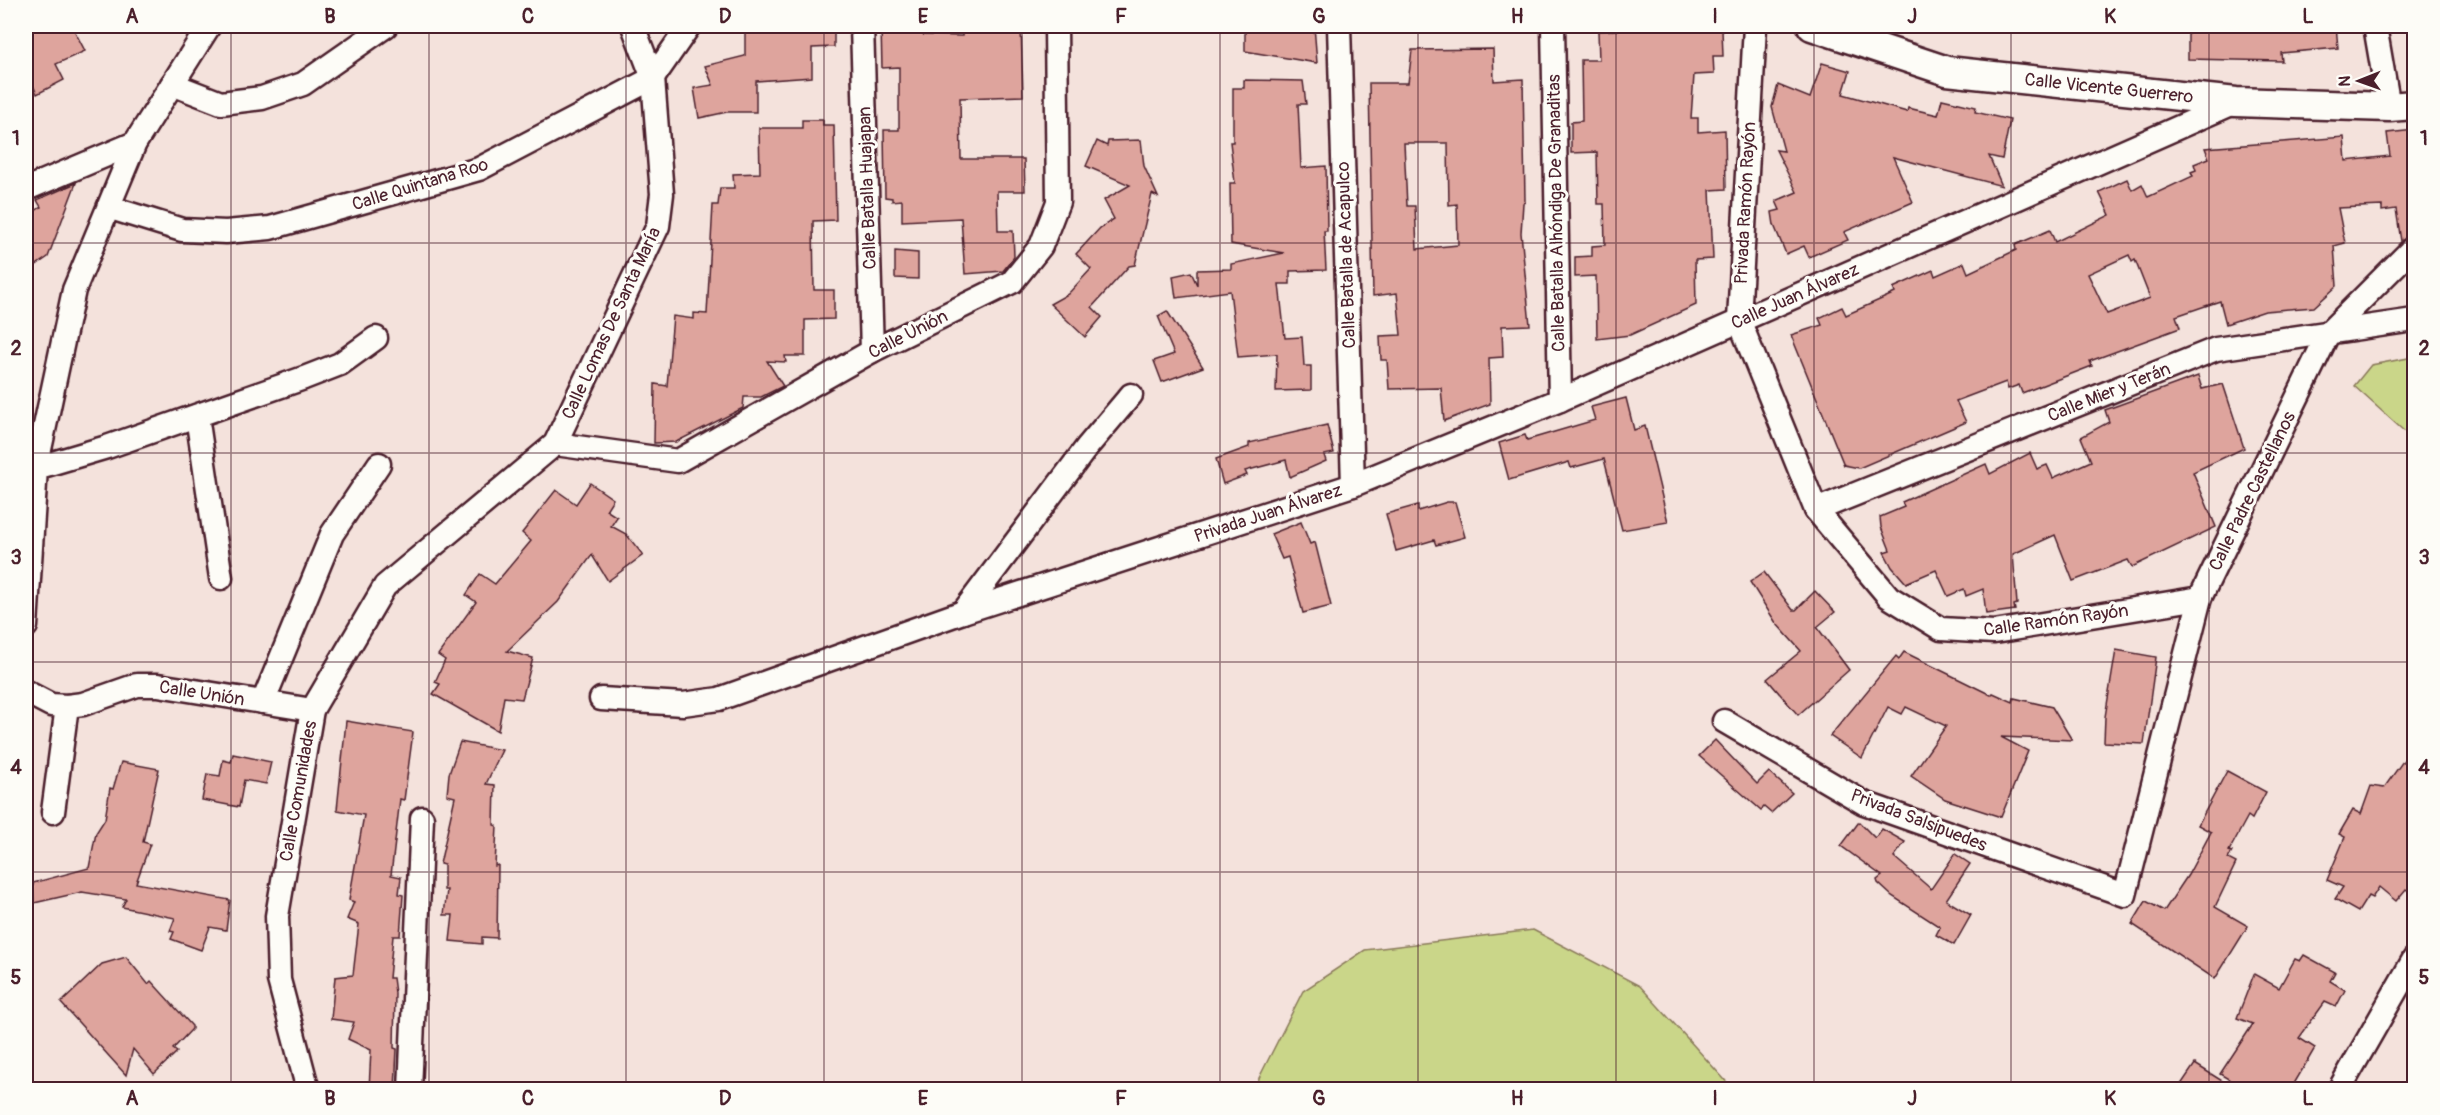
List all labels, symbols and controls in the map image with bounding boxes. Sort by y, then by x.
text: A [126,4,139,29]
text: B [324,4,336,29]
text: C [522,4,534,29]
text: D [719,4,732,29]
text: E [918,4,929,29]
text: F [1115,4,1127,29]
text: G [1312,4,1326,29]
text: H [1511,4,1524,29]
text: I [1712,4,1718,29]
text: J [1907,4,1917,29]
text: K [2104,4,2116,29]
text: L [2302,4,2314,29]
north arrow [2329,51,2389,111]
street label: Calle Vicente Guerrero [2023,68,2195,109]
street label: Calle Batalla Alhóndiga De Granaditas [1543,74,1570,352]
text: N [2335,75,2355,87]
street label: Calle Batalla Huajapan [853,106,882,270]
street label: Privada Ramón Rayón [1730,121,1761,285]
text: 1 [12,126,20,151]
text: 1 [2420,126,2428,151]
street label: Calle Quintana Roo [349,153,491,216]
street label: Calle Batalla de Acapulco [1332,161,1361,349]
street label: Calle Lomas De Santa María [557,223,666,423]
street label: Calle Juan Álvarez [1728,258,1863,335]
street label: Calle Unión [865,305,952,364]
text: 2 [10,336,22,361]
text: 2 [2418,336,2430,361]
street label: Calle Mier y Terán [2044,357,2174,428]
street label: Calle Padre Castellanos [2204,408,2301,575]
street label: Privada Juan Álvarez [1191,479,1345,548]
text: 3 [10,545,22,570]
text: 3 [2418,545,2430,570]
street label: Calle Ramón Rayón [1982,599,2130,642]
street label: Calle Unión [158,675,246,712]
street label: Calle Comunidades [275,719,322,863]
text: 4 [10,755,22,780]
text: 4 [2418,755,2430,780]
street label: Privada Salsipuedes [1847,784,1990,857]
text: 5 [11,965,22,990]
text: 5 [2419,965,2430,990]
text: A [126,1086,139,1111]
text: B [324,1086,336,1111]
text: C [522,1086,534,1111]
text: D [719,1086,732,1111]
text: E [918,1086,929,1111]
text: F [1115,1086,1127,1111]
text: G [1312,1086,1326,1111]
text: H [1511,1086,1524,1111]
text: I [1712,1086,1718,1111]
text: J [1907,1086,1917,1111]
text: K [2104,1086,2116,1111]
text: L [2302,1086,2314,1111]

